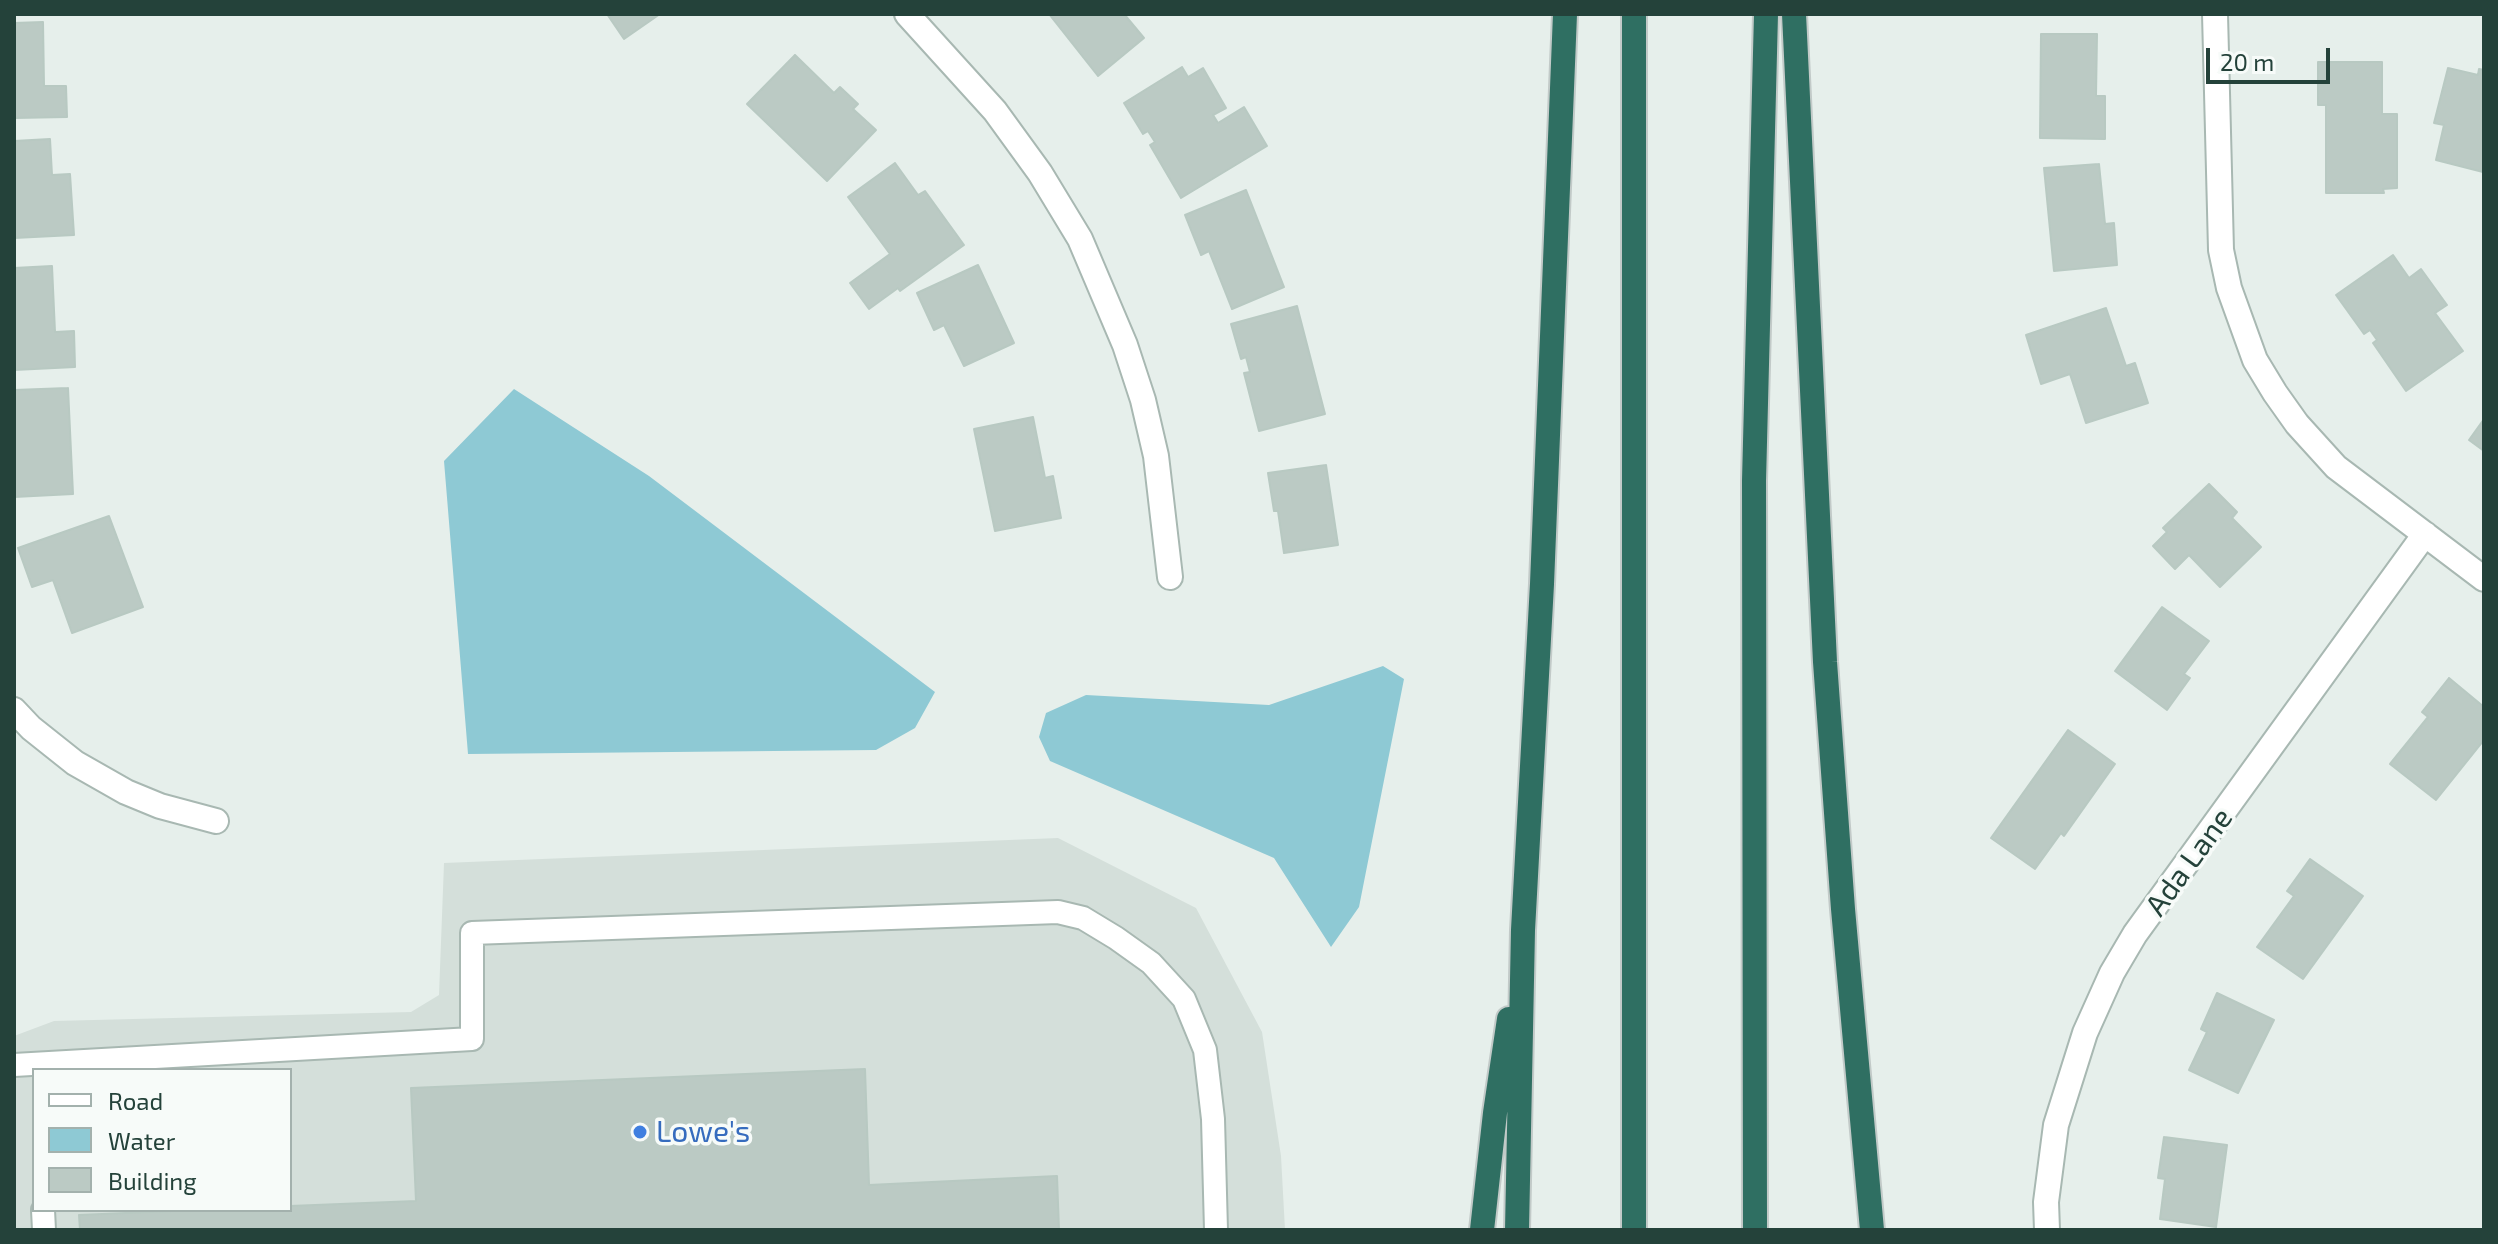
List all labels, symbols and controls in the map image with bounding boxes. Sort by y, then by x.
scale bar [2210,32,2334,82]
text: 20 m [2220,47,2274,76]
street label: Ada Lane [2138,801,2240,923]
legend [32,1068,292,1212]
text: Road [108,1086,163,1115]
place label: Lowe's [656,1114,750,1150]
marker: Lowe's [631,1123,649,1141]
text: Water [108,1126,175,1155]
text: Building [108,1166,197,1195]

